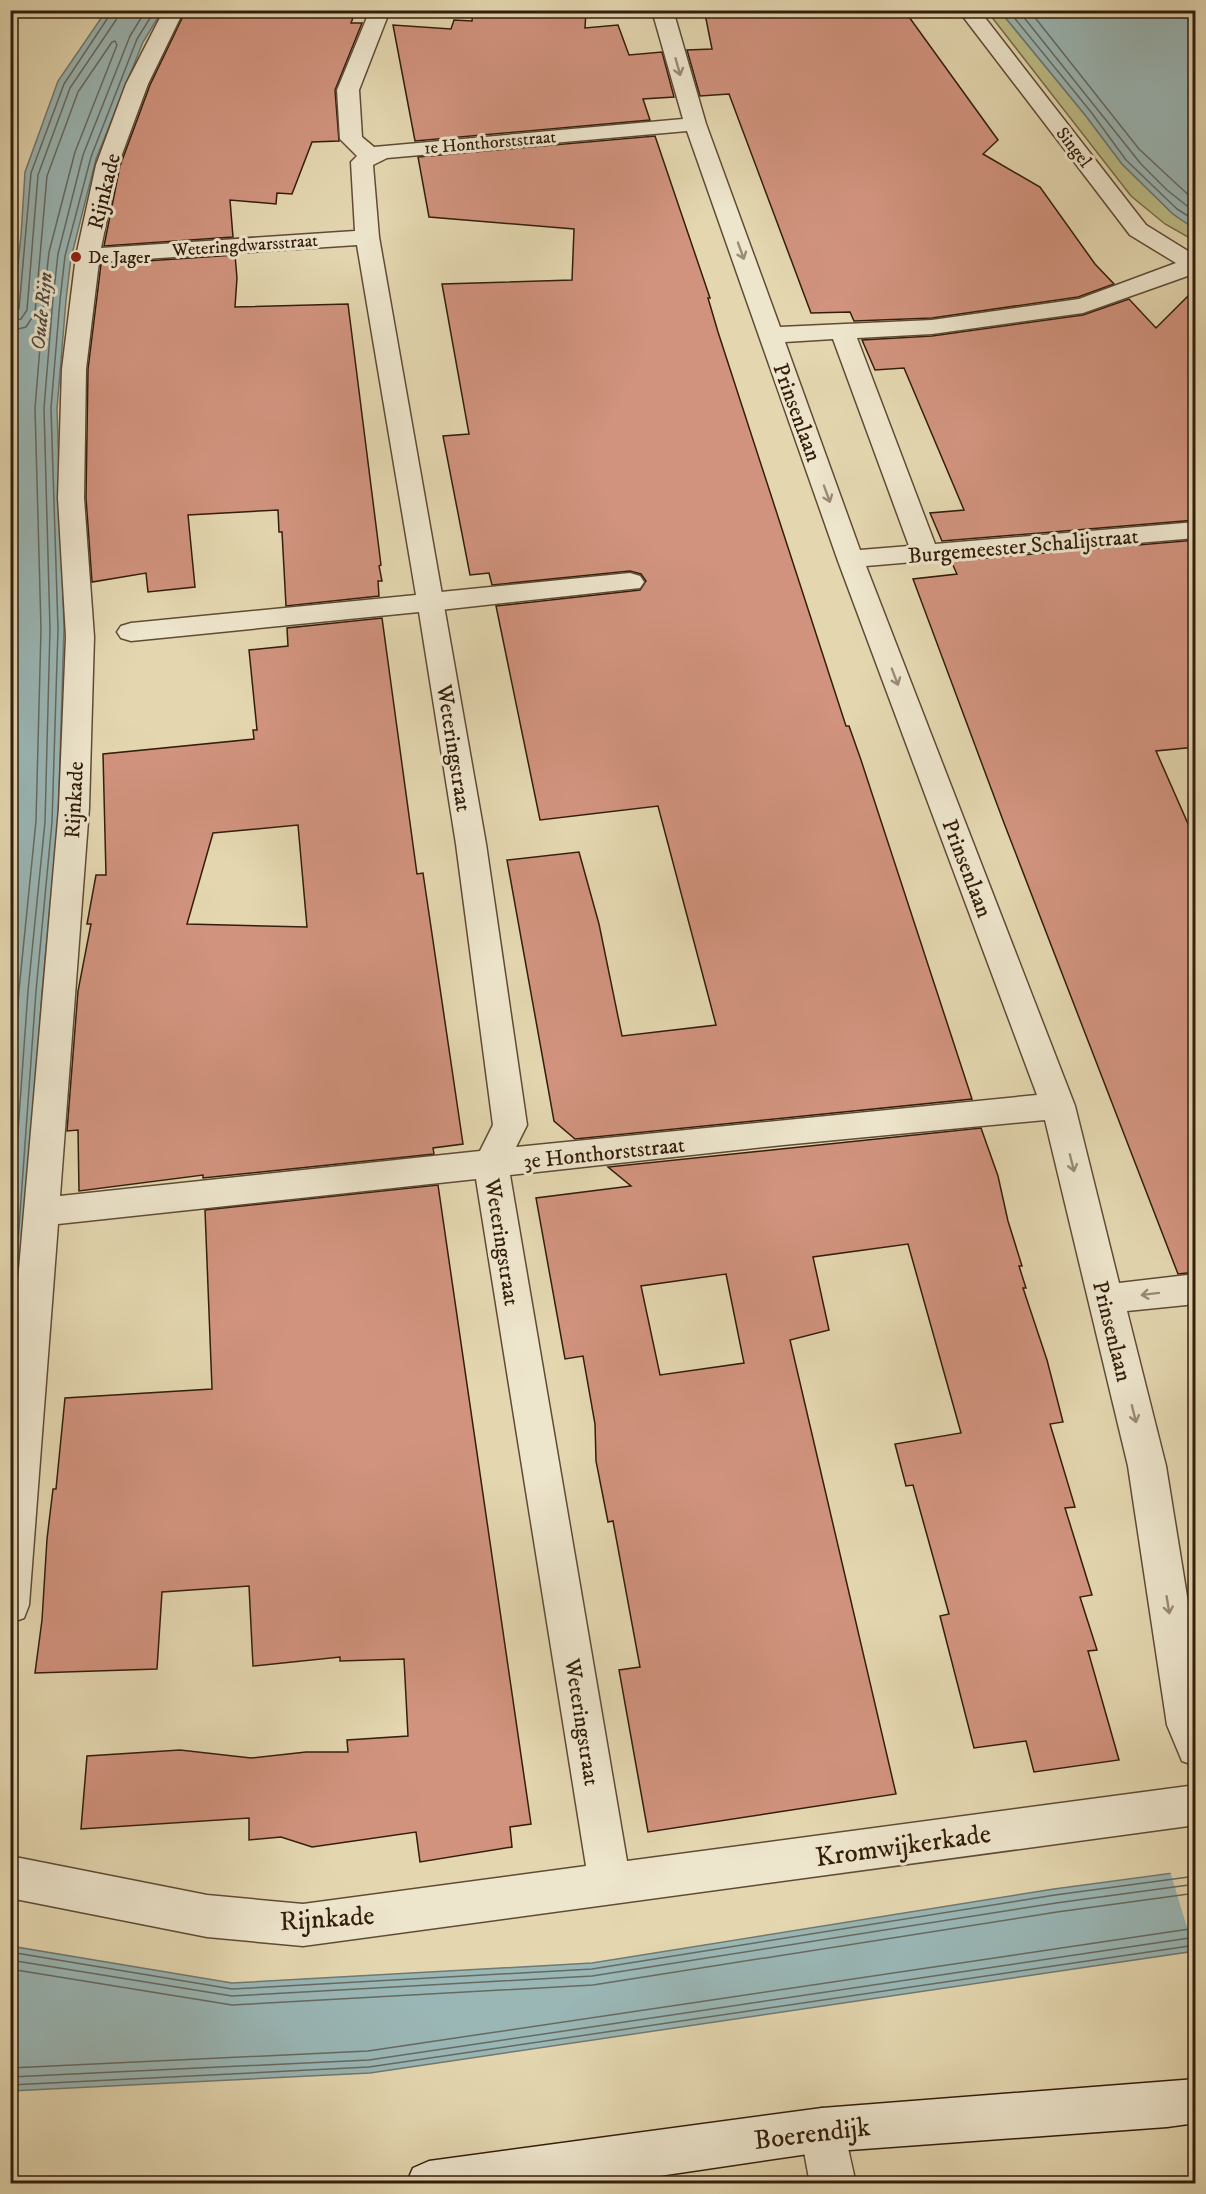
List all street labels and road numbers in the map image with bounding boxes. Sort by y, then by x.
street label: Singel [1051,123,1096,173]
street label: 1e Honthorststraat [423,126,557,160]
street label: Rijnkade [82,151,127,232]
street label: Weteringdwarsstraat [170,230,319,262]
street label: Prinsenlaan [766,360,827,466]
street label: Burgemeester Schalijstraat [907,523,1140,570]
street label: Weteringstraat [430,682,477,814]
street label: Rijnkade [59,761,90,839]
street label: Prinsenlaan [936,816,998,922]
street label: 3e Honthorststraat [522,1132,686,1175]
street label: Weteringstraat [478,1176,525,1308]
street label: Prinsenlaan [1086,1278,1137,1385]
street label: Weteringstraat [558,1656,605,1788]
street label: Kromwijkerkade [813,1817,993,1875]
street label: Rijnkade [278,1899,376,1939]
street label: Boerendijk [752,2110,873,2158]

